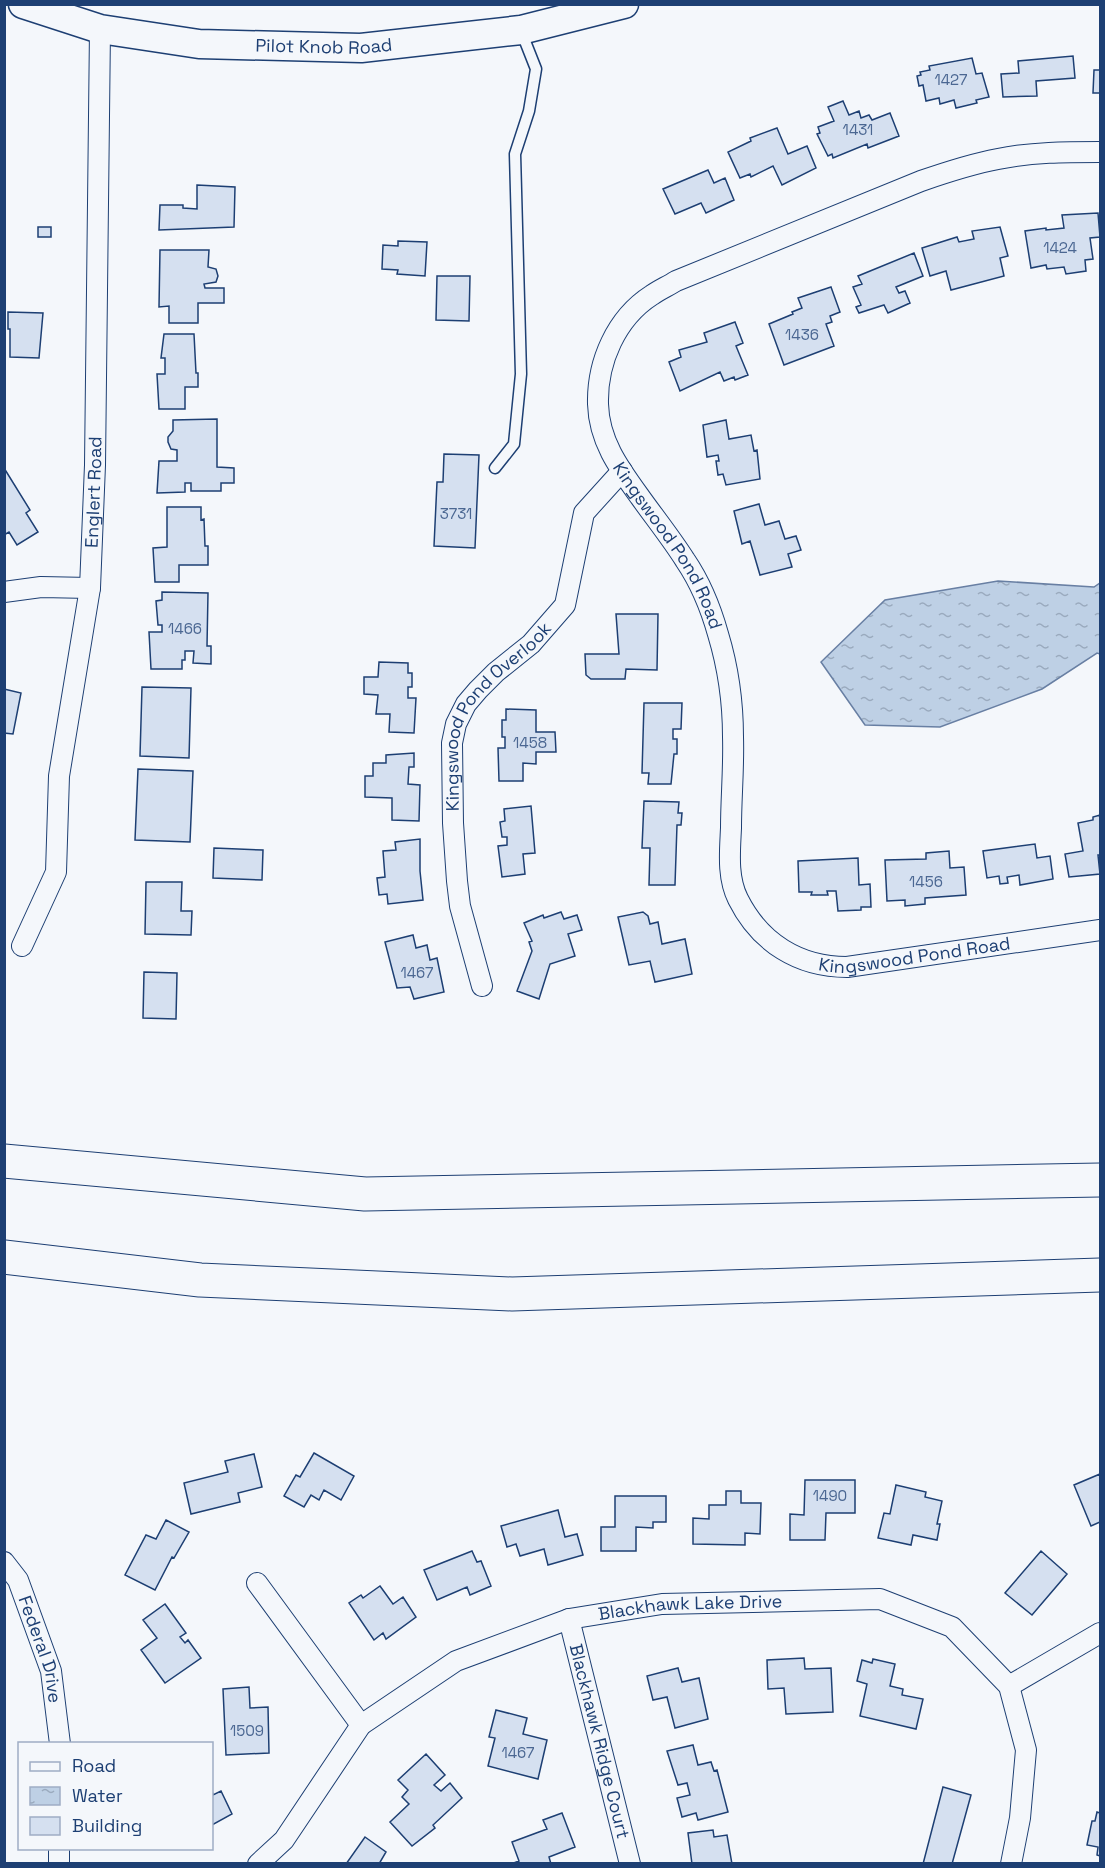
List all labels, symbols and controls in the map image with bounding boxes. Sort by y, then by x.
street label: Pilot Knob Road [255,33,393,59]
house number: 1427 [934,70,968,89]
house number: 1431 [843,120,873,139]
house number: 1424 [1043,238,1077,257]
house number: 1436 [785,325,819,344]
street label: Englert Road [80,436,106,548]
street label: Kingswood Pond Road [608,457,728,632]
house number: 3731 [440,504,472,523]
street label: Kingswood Pond Overlook [440,617,556,812]
house number: 1466 [168,619,202,638]
house number: 1458 [513,733,547,752]
house number: 1456 [909,872,943,891]
street label: Kingswood Pond Road [817,931,1012,978]
house number: 1467 [400,963,434,982]
house number: 1490 [813,1486,847,1505]
street label: Blackhawk Lake Drive [596,1589,783,1625]
street label: Federal Drive [14,1592,67,1704]
street label: Blackhawk Ridge Court [565,1641,635,1841]
house number: 1509 [230,1721,264,1740]
legend [18,1742,213,1850]
house number: 1467 [501,1743,535,1762]
text: Road [72,1754,116,1777]
text: Water [72,1784,123,1807]
text: Building [72,1814,142,1837]

